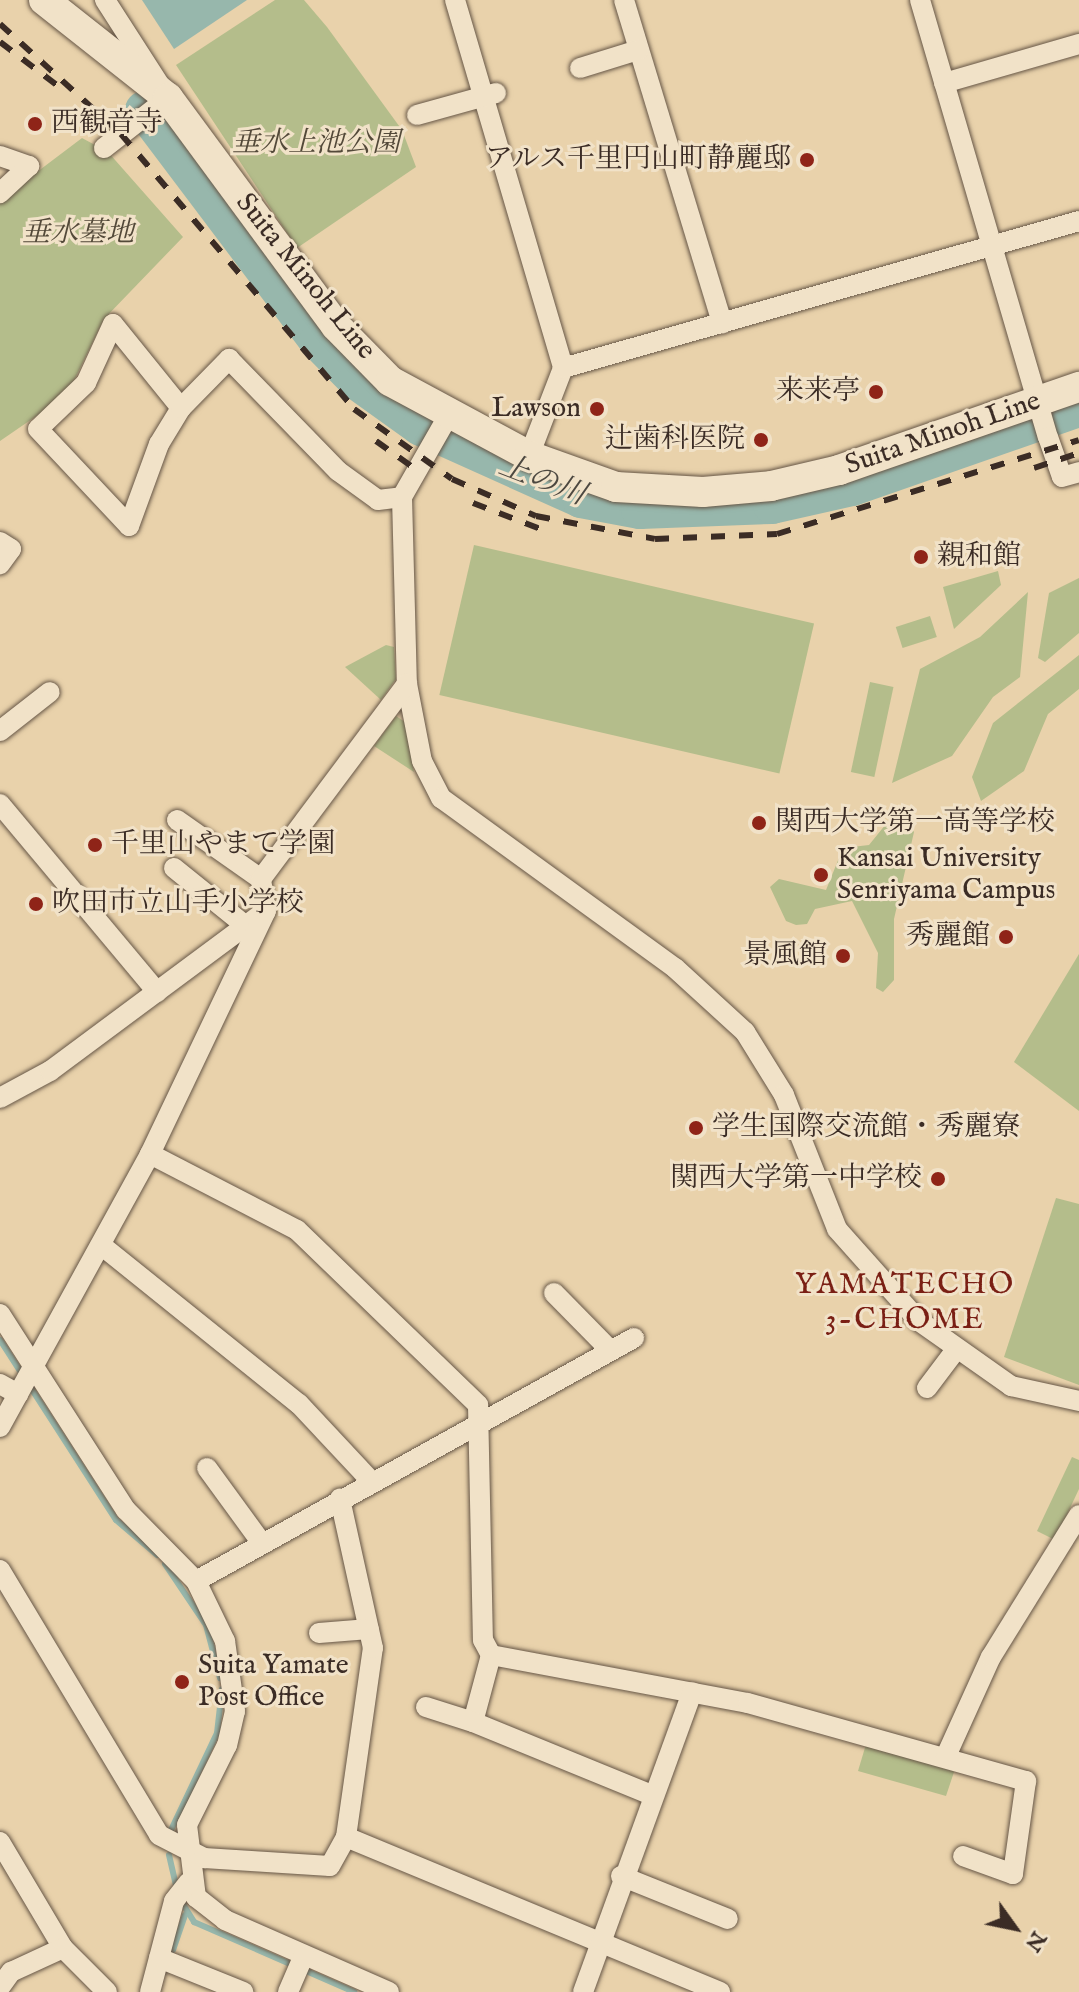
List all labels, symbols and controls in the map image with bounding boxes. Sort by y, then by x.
place label: 西観音寺 [51,107,163,141]
marker: 西観音寺 [26,115,44,133]
park label: 垂水上池公園 [232,127,400,161]
place label: アルス千里円山町静麗邸 [483,143,791,177]
marker: アルス千里円山町静麗邸 [798,151,816,169]
street label: Suita Minoh Line [228,187,382,367]
park label: 垂水墓地 [22,217,134,251]
place label: 来来亭 [776,375,860,409]
marker: 来来亭 [867,383,885,401]
street label: Suita Minoh Line [841,385,1045,483]
place label: Lawson [491,392,581,426]
marker: Lawson [588,400,606,418]
place label: 辻歯科医院 [605,423,745,457]
marker: 辻歯科医院 [752,431,770,449]
water label: 上の川 [494,448,590,514]
place label: 親和館 [937,540,1021,574]
marker: 親和館 [912,548,930,566]
place label: 関西大学第一高等学校 [775,806,1055,840]
marker: 関西大学第一高等学校 [750,814,768,832]
place label: 千里山やまて学園 [111,828,335,862]
marker: 千里山やまて学園 [86,836,104,854]
place label: Kansai University Senriyama Campus [837,842,1055,908]
marker: Kansai University Senriyama Campus [812,866,830,884]
place label: 吹田市立山手小学校 [52,887,304,921]
marker: 吹田市立山手小学校 [27,895,45,913]
place label: 秀麗館 [906,920,990,954]
marker: 秀麗館 [997,928,1015,946]
place label: 景風館 [743,939,827,973]
marker: 景風館 [834,947,852,965]
place label: 学生国際交流館・秀麗寮 [712,1111,1020,1145]
marker: 学生国際交流館・秀麗寮 [687,1119,705,1137]
place label: 関西大学第一中学校 [670,1162,922,1196]
marker: 関西大学第一中学校 [929,1170,947,1188]
district label: YAMATECHO 3-CHOME [795,1267,1015,1338]
place label: Suita Yamate Post Office [198,1649,349,1715]
marker: Suita Yamate Post Office [173,1673,191,1691]
north arrow [975,1888,1055,1968]
text: N [1018,1925,1052,1957]

